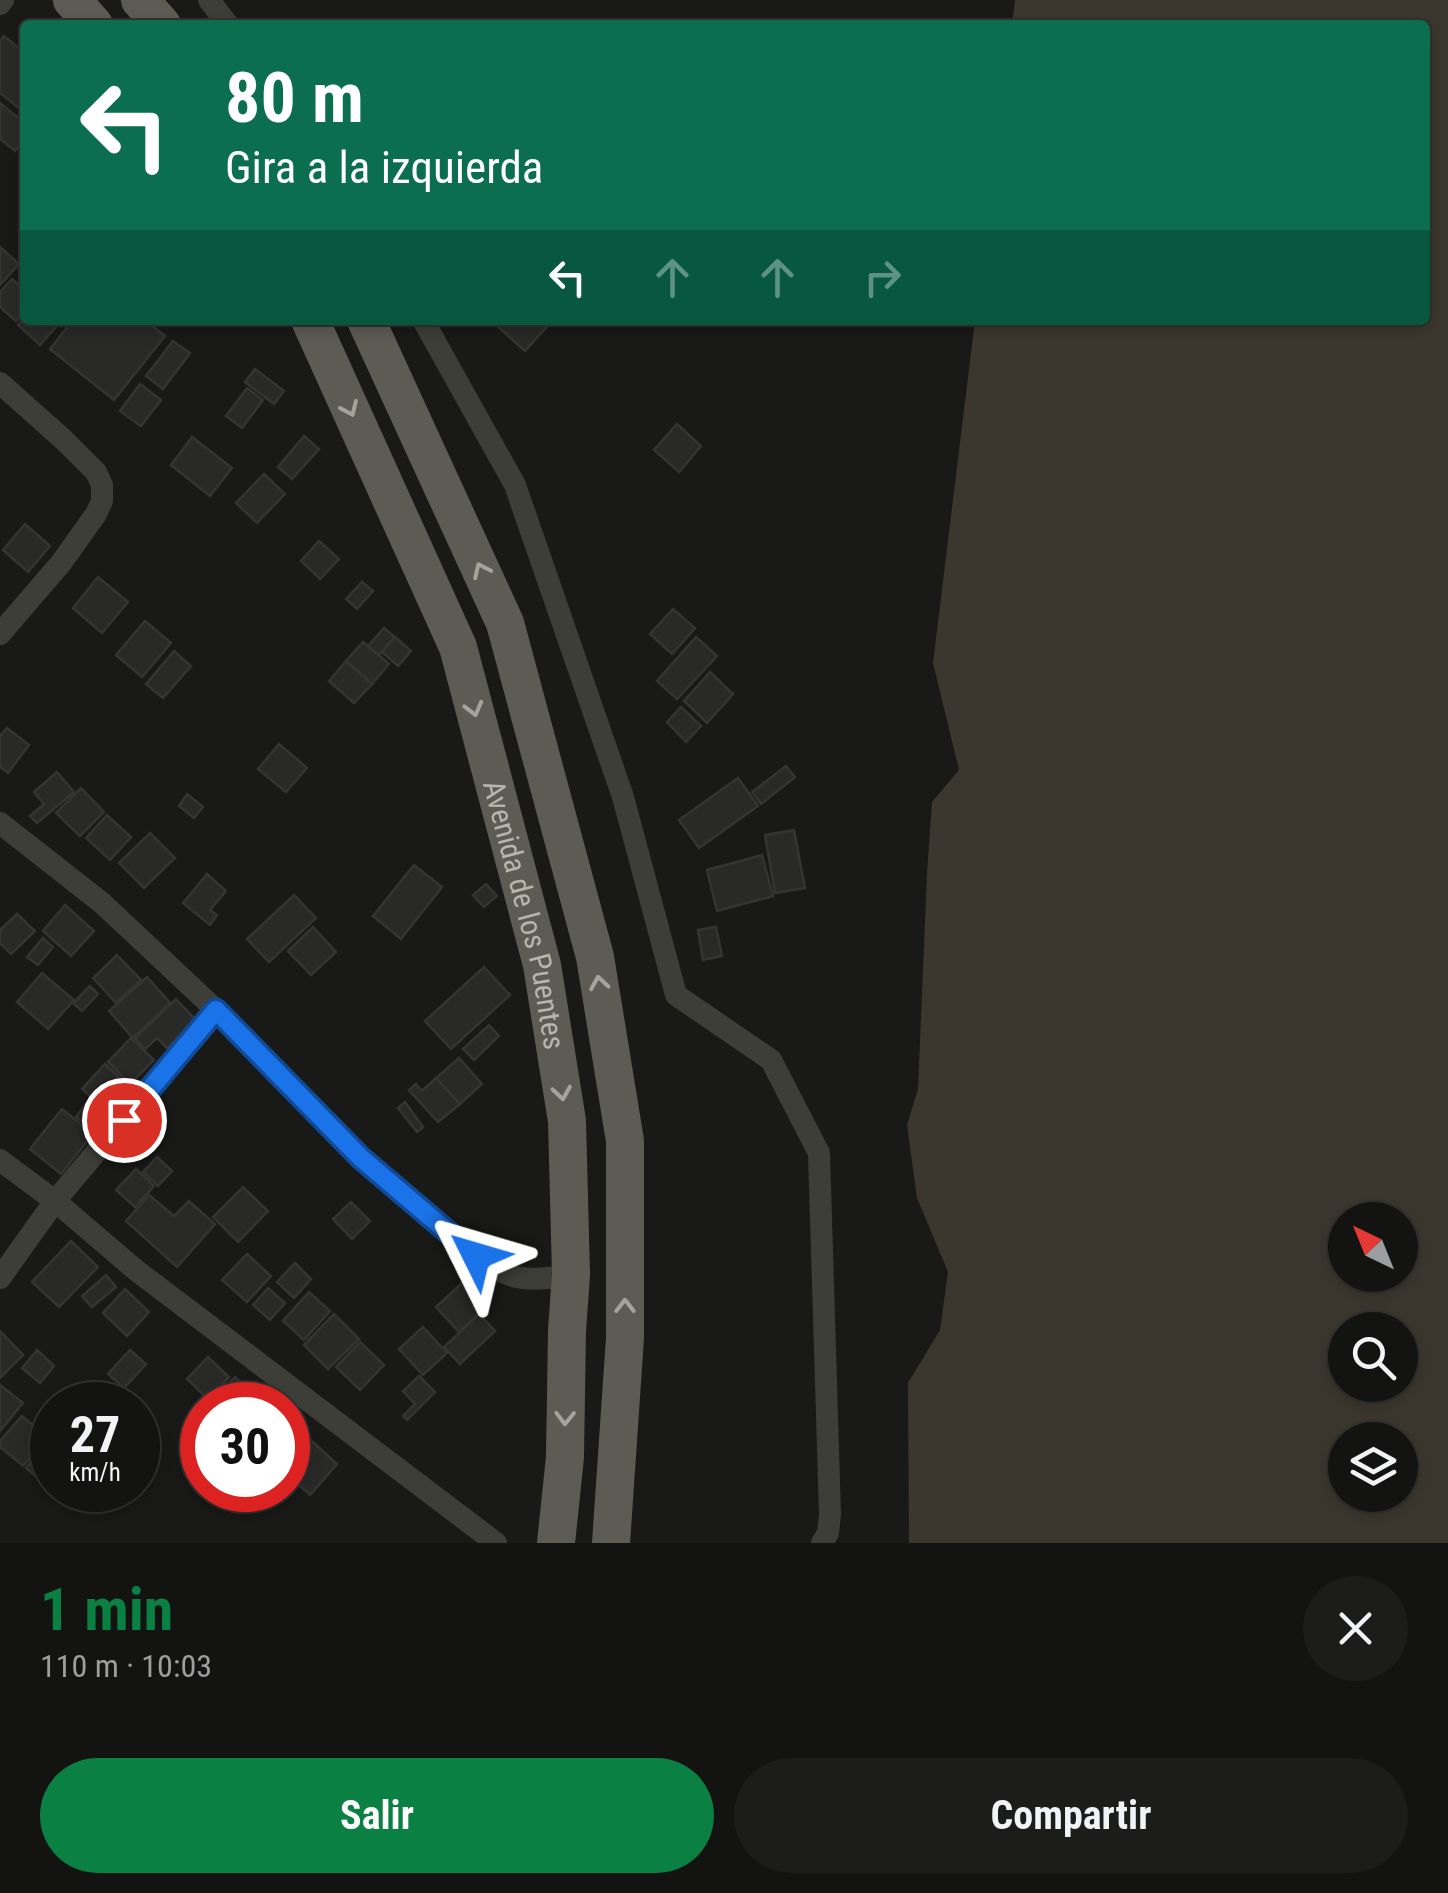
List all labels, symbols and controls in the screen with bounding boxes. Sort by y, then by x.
text: 80 m [225,57,364,139]
icon: left [60,60,190,190]
text: Gira a la izquierda [225,141,543,194]
icon: left [540,250,595,305]
icon: ahead [645,250,700,305]
icon: ahead [750,250,805,305]
icon: right [855,250,910,305]
one-way arrow [338,399,358,417]
one-way arrow [474,563,494,581]
one-way arrow [462,700,483,717]
street label: Avenida de los Puentes [476,776,573,1052]
one-way arrow [590,975,611,991]
pin [82,1078,167,1163]
one-way arrow [551,1085,572,1101]
icon: arrive [97,1093,152,1148]
north arrow [1328,1202,1418,1292]
map controls [1328,1202,1418,1512]
position arrow [424,1204,528,1308]
one-way arrow [614,1297,636,1312]
button: search [1328,1312,1418,1402]
speed limit sign: 30 [180,1382,310,1512]
text: 27 [70,1406,120,1464]
one-way arrow [555,1410,576,1426]
button: layers [1328,1422,1418,1512]
text: km/h [69,1458,121,1487]
text: 1 min [40,1574,173,1645]
button: close [1303,1576,1408,1681]
text: 110 m · 10:03 [40,1647,212,1685]
button: Salir [40,1758,714,1873]
button: Compartir [734,1758,1408,1873]

